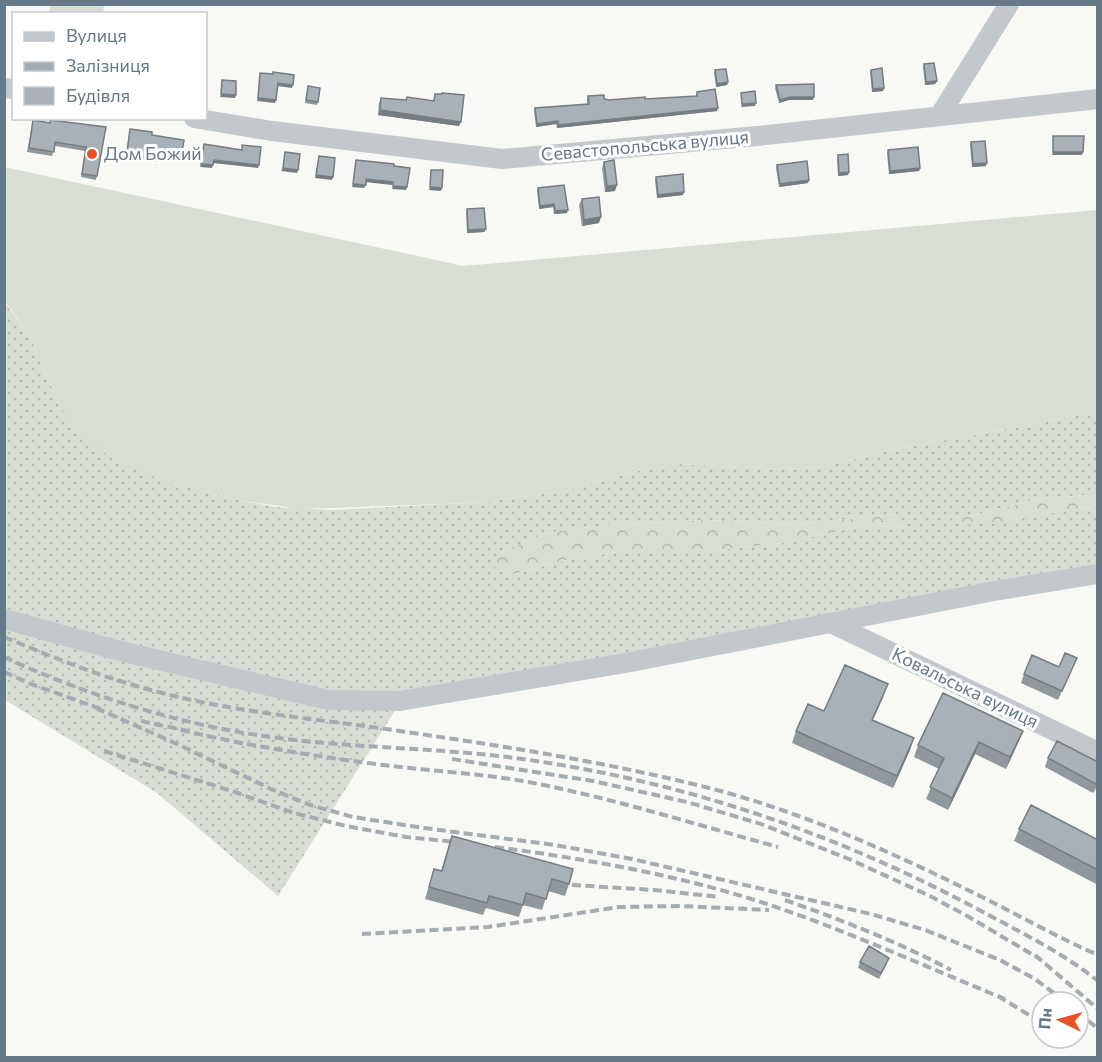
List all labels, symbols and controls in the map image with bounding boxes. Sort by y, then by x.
legend [12,12,207,120]
text: Вулиця [66,24,127,46]
text: Залізниця [66,54,150,76]
text: Будівля [66,84,130,106]
street label: Севастопольська вулиця [540,125,750,165]
place label: Дом Божий [104,142,202,164]
marker: Дом Божий [85,147,99,161]
street label: Ковальська вулиця [889,642,1042,732]
north arrow [1030,990,1090,1050]
text: Пн [1034,1007,1055,1030]

